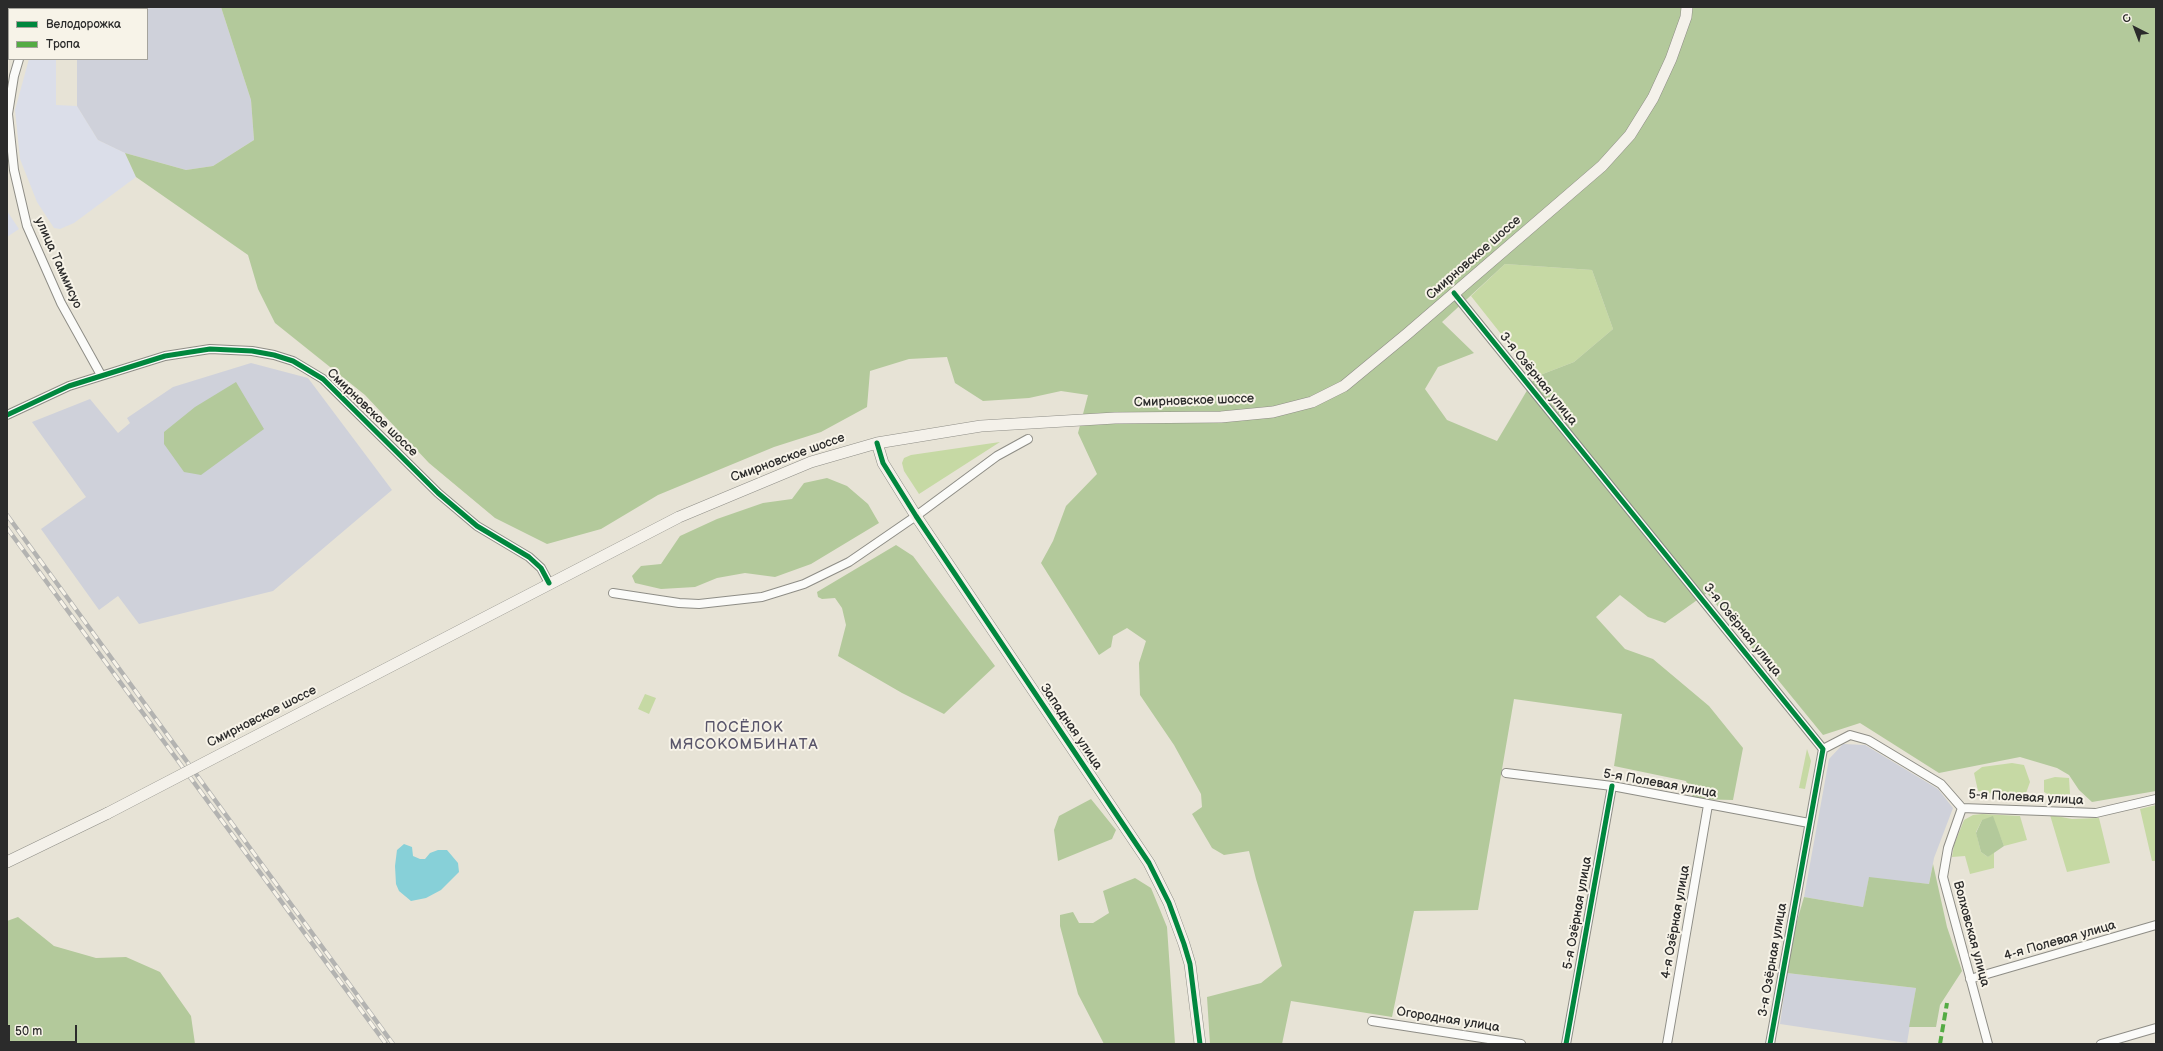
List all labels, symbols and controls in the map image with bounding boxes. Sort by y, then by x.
legend [8,8,148,60]
north arrow [2115,8,2155,48]
text: С [2119,11,2134,26]
text: Велодорожка [46,17,121,32]
text: Тропа [46,37,80,52]
street label: Смирновское шоссе [1423,213,1525,303]
street label: улица Таммисуо [31,215,85,311]
street label: 3-я Озёрная улица [1496,329,1580,429]
street label: Смирновское шоссе [323,366,421,460]
street label: Смирновское шоссе [1134,391,1254,411]
street label: Смирновское шоссе [729,430,847,486]
street label: 3-я Озёрная улица [1700,580,1784,680]
street label: Западная улица [1037,681,1105,773]
street label: Смирновское шоссе [205,683,319,751]
district label: ПОСЁЛОК МЯСОКОМБИНАТА [669,719,819,754]
street label: 5-я Полевая улица [1602,766,1718,802]
street label: 5-я Полевая улица [1968,787,2084,809]
street label: 5-я Озёрная улица [1560,855,1596,971]
street label: 4-я Озёрная улица [1658,864,1694,980]
street label: Волховская улица [1949,879,1993,989]
street label: 3-я Озёрная улица [1755,902,1791,1018]
street label: 4-я Полевая улица [2002,918,2118,964]
street label: Огородная улица [1395,1004,1501,1036]
scale bar [10,1017,79,1043]
text: 50 m [15,1024,42,1039]

